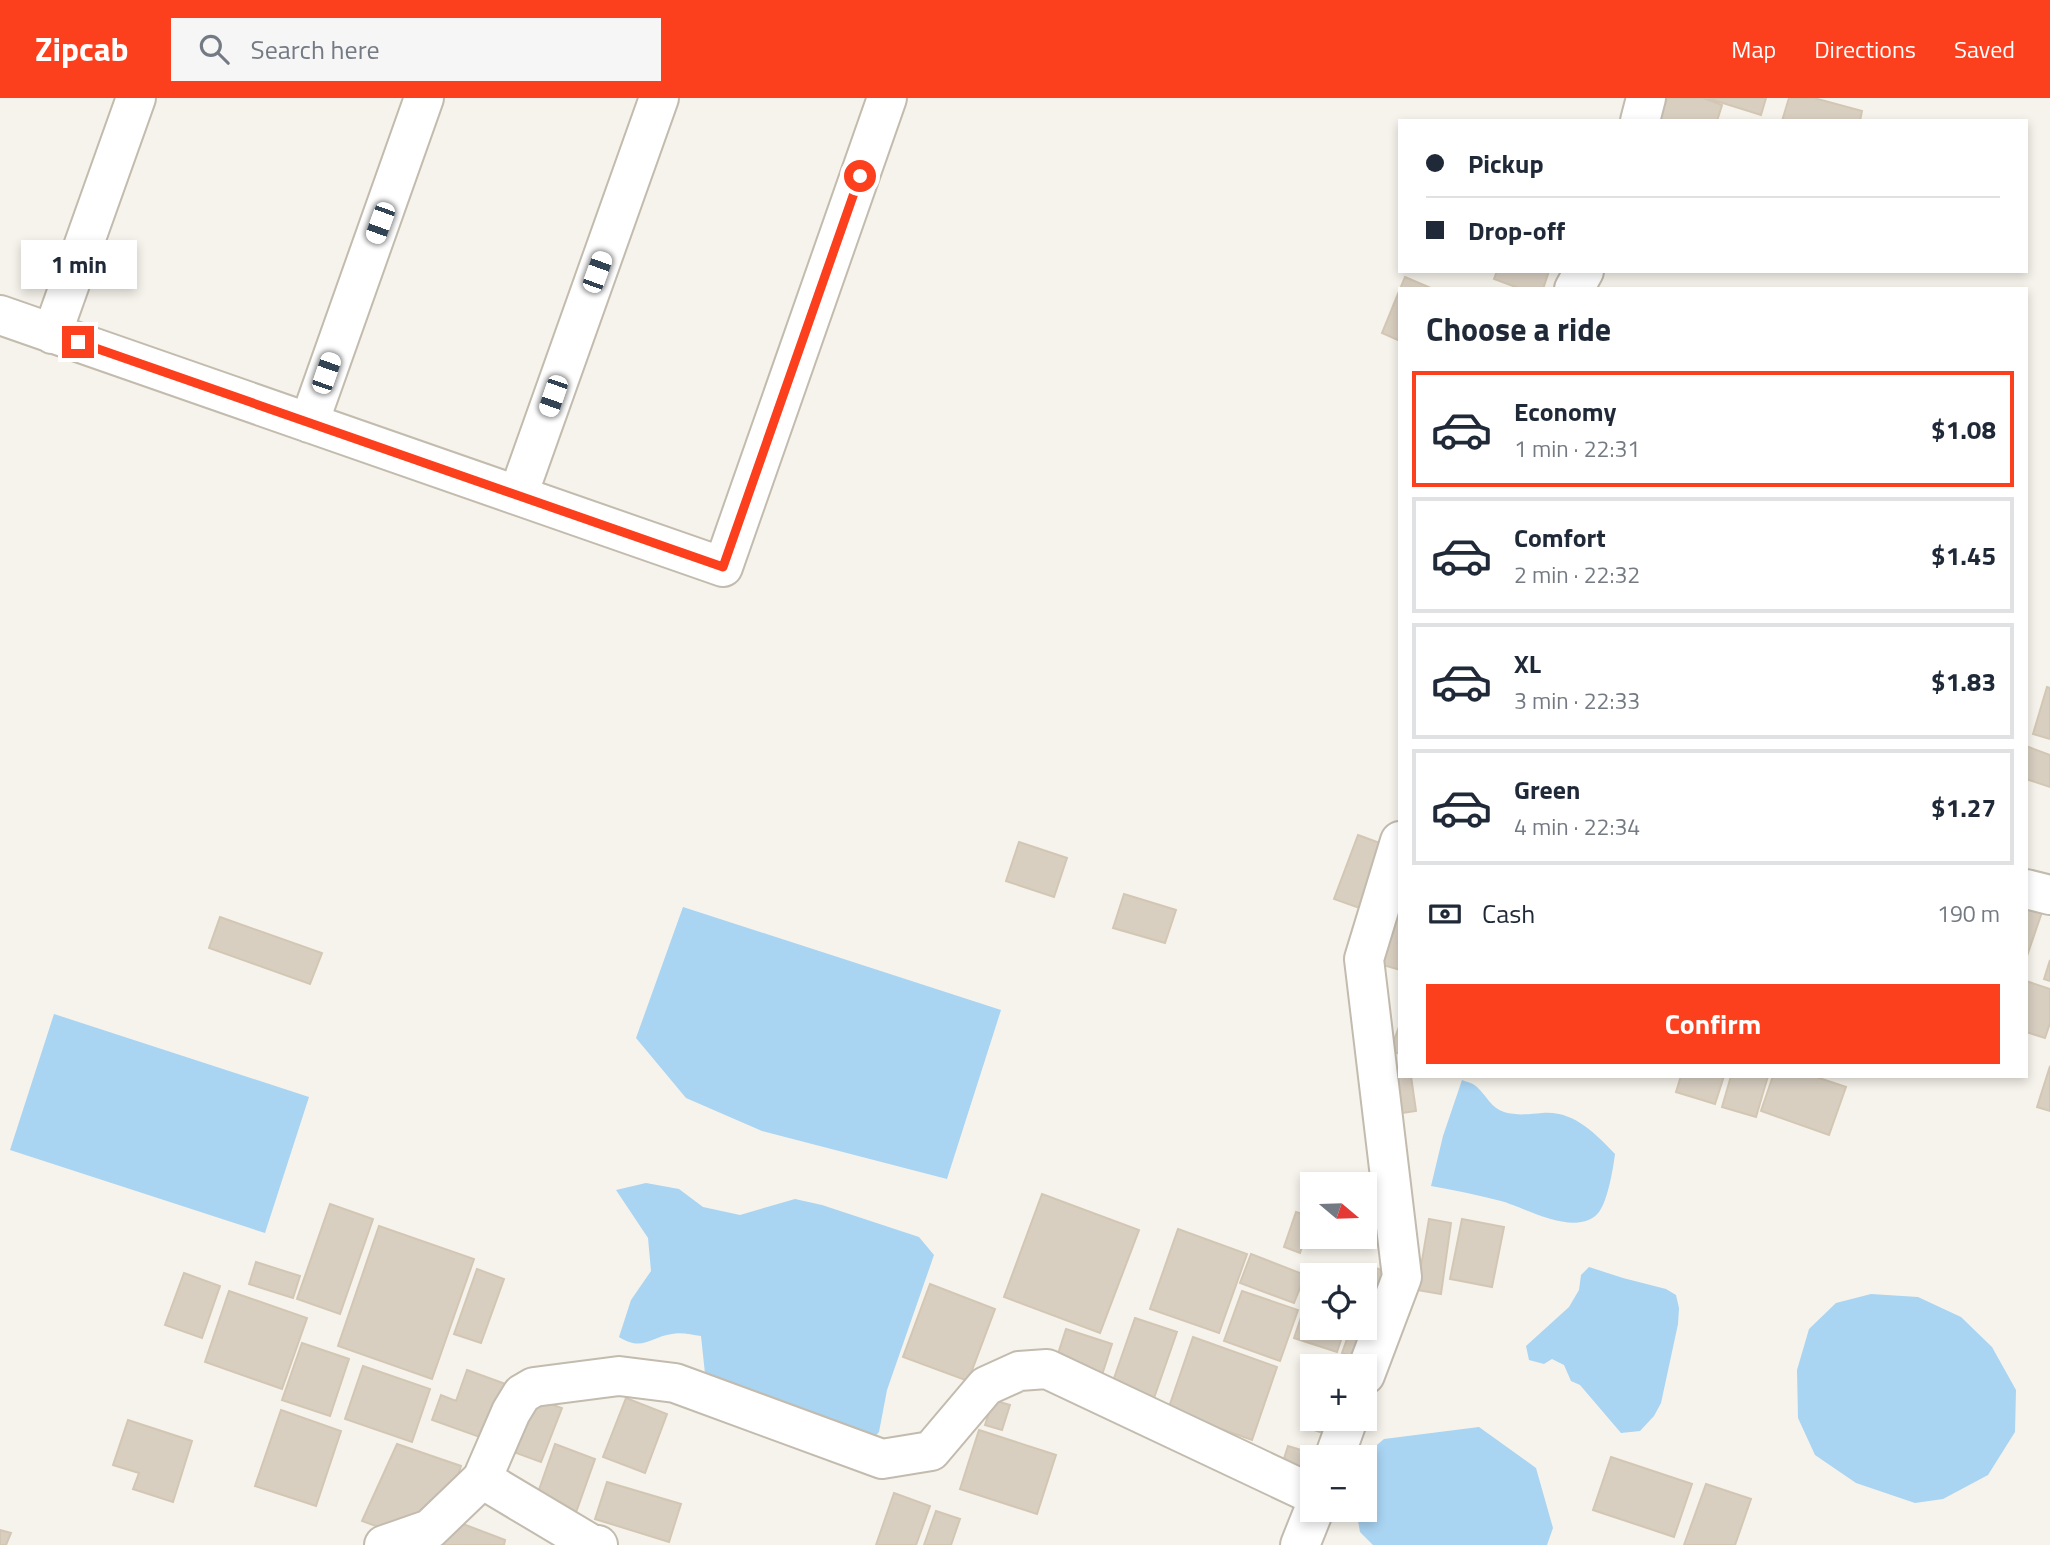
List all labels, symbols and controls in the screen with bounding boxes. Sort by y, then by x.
search box [171,18,661,81]
text: Zipcab [35,24,129,74]
icon: search [195,30,233,68]
text: Search here [251,30,380,69]
text: Map [1731,31,1776,67]
text: Directions [1814,31,1916,67]
text: Saved [1954,31,2015,67]
text: Pickup [1468,144,1544,183]
route start [844,160,876,192]
car [363,200,398,246]
text: Drop-off [1468,211,1565,250]
callout: 1 min [20,240,136,289]
text: 1 min [51,247,107,282]
car [580,249,615,295]
text: Choose a ride [1426,305,1611,353]
route end [62,326,94,358]
car [310,350,343,396]
car [537,373,570,419]
text: Economy [1514,392,1616,431]
icon: car [1430,398,1493,461]
text: $1.08 [1931,410,1996,449]
text: 1 min · 22:31 [1514,431,1640,466]
text: Comfort [1514,518,1606,557]
icon: car [1430,524,1493,587]
text: $1.45 [1931,536,1996,575]
text: 2 min · 22:32 [1514,557,1640,592]
text: XL [1514,644,1541,683]
icon: car [1430,650,1493,713]
text: $1.83 [1931,662,1996,701]
text: 3 min · 22:33 [1514,683,1640,718]
text: Green [1514,770,1580,809]
icon: car [1430,776,1493,839]
text: $1.27 [1931,788,1996,827]
text: 4 min · 22:34 [1514,809,1640,844]
text: Cash [1482,894,1535,933]
icon: cash [1426,895,1464,933]
text: 190 m [1937,896,2000,931]
button: Confirm [1426,984,2000,1064]
north arrow [1300,1172,1377,1250]
map controls [1300,1172,1377,1522]
button: locate [1300,1263,1377,1340]
button: + [1300,1354,1377,1431]
button: − [1300,1445,1377,1522]

